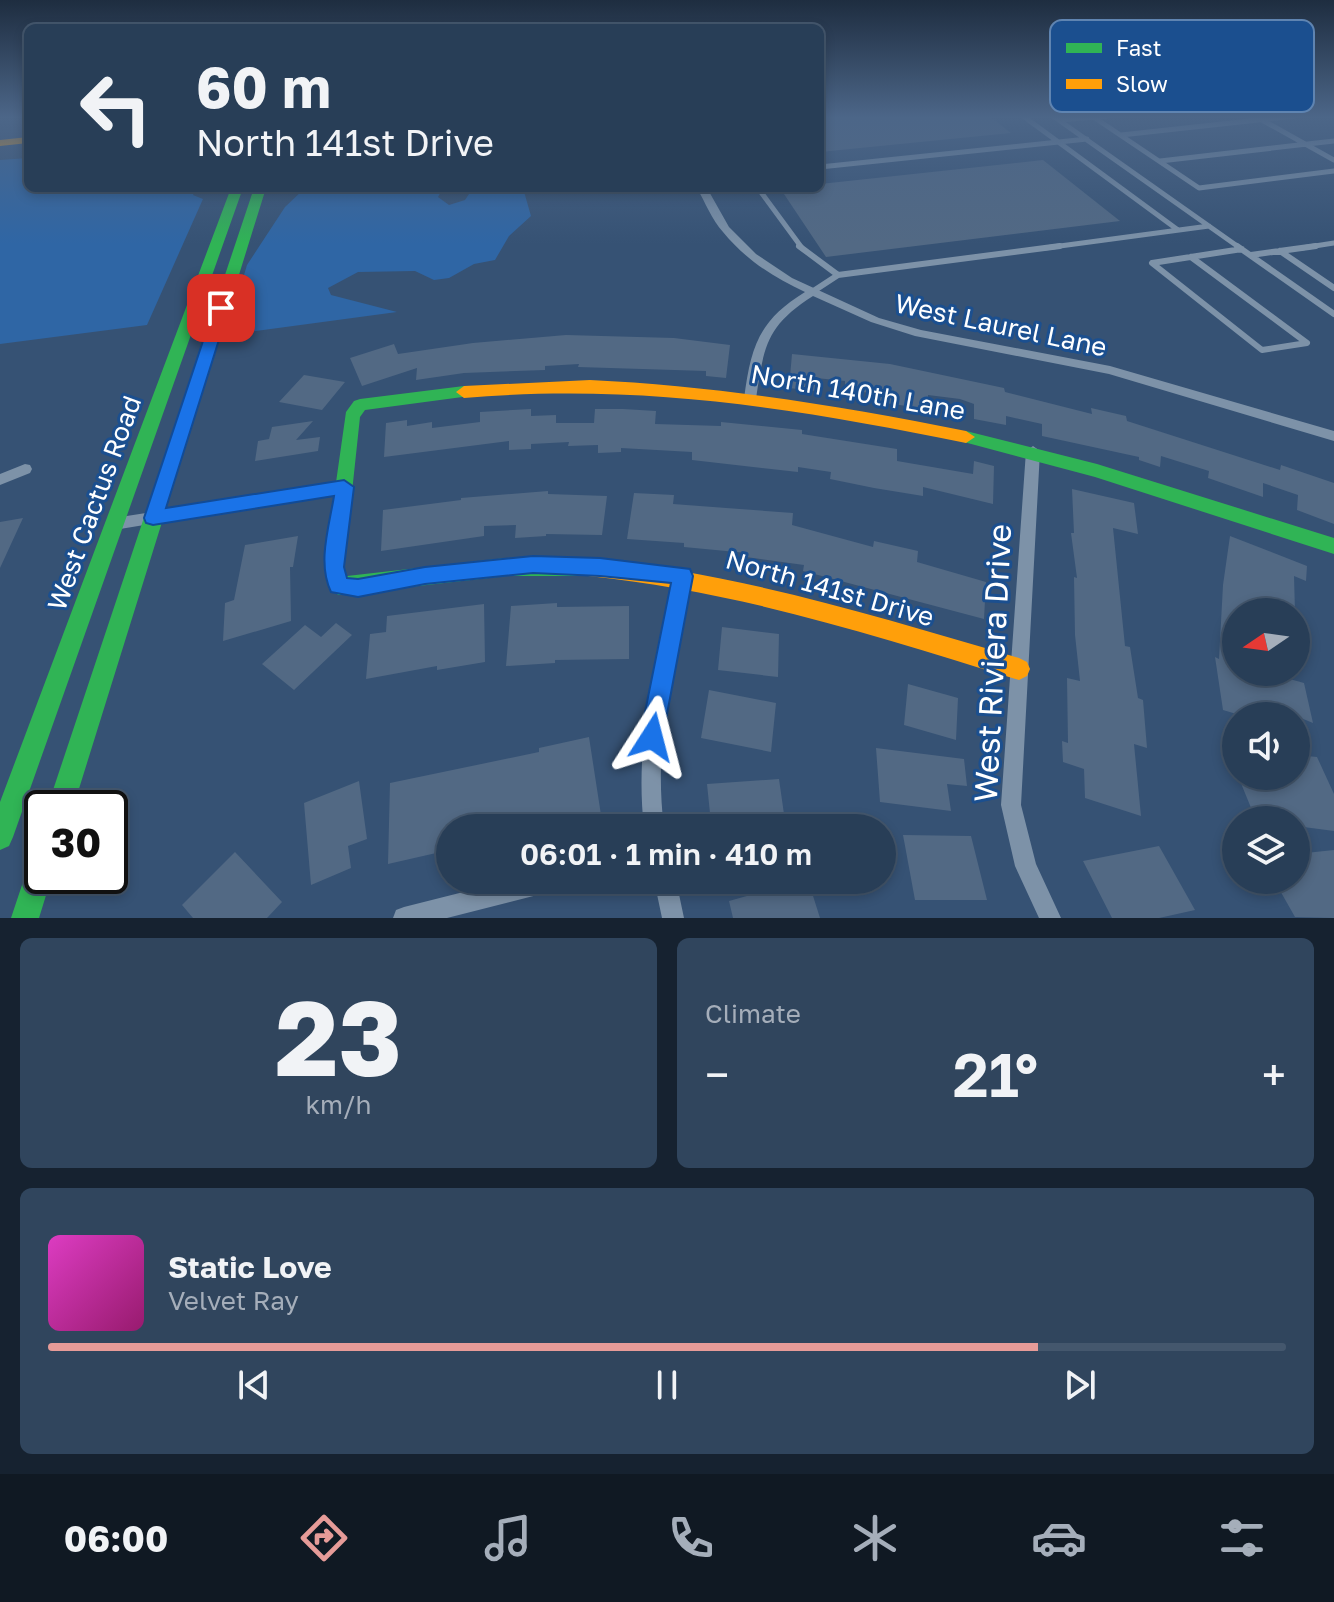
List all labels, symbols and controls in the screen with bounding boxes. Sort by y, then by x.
legend [1050,20,1314,112]
text: Fast [1116,34,1162,61]
text: 60 m [196,53,331,120]
icon: left [64,56,168,160]
text: Slow [1116,70,1168,97]
text: North 141st Drive [196,121,494,164]
pin [187,274,255,342]
icon: arrive [199,286,243,330]
street label: West Laurel Lane [892,287,1110,363]
street label: North 140th Lane [748,358,968,426]
street label: West Cactus Road [41,391,147,615]
street label: West Riviera Drive [966,523,1018,803]
street label: North 141st Drive [722,543,938,633]
north arrow [1222,598,1310,686]
map controls [1222,598,1310,894]
position arrow [610,695,694,779]
button: sound [1222,702,1310,790]
speed limit sign: 30 [24,790,128,894]
button: layers [1222,806,1310,894]
text: 06:01 · 1 min · 410 m [520,836,812,872]
text: 23 [275,974,402,1099]
text: Climate [705,998,801,1029]
text: 21° [953,1038,1038,1110]
text: − [705,1048,729,1101]
text: + [1262,1048,1286,1101]
text: km/h [305,1089,372,1120]
text: Static Love [168,1249,332,1285]
text: Velvet Ray [168,1285,299,1316]
icon: previous [232,1363,276,1407]
icon: pause [645,1363,689,1407]
icon: next [1058,1363,1102,1407]
icon: directions [296,1510,352,1566]
icon: music [480,1510,536,1566]
icon: phone [663,1510,719,1566]
icon: climate [847,1510,903,1566]
icon: car [1031,1510,1087,1566]
icon: filters [1214,1510,1270,1566]
text: 06:00 [64,1517,168,1560]

